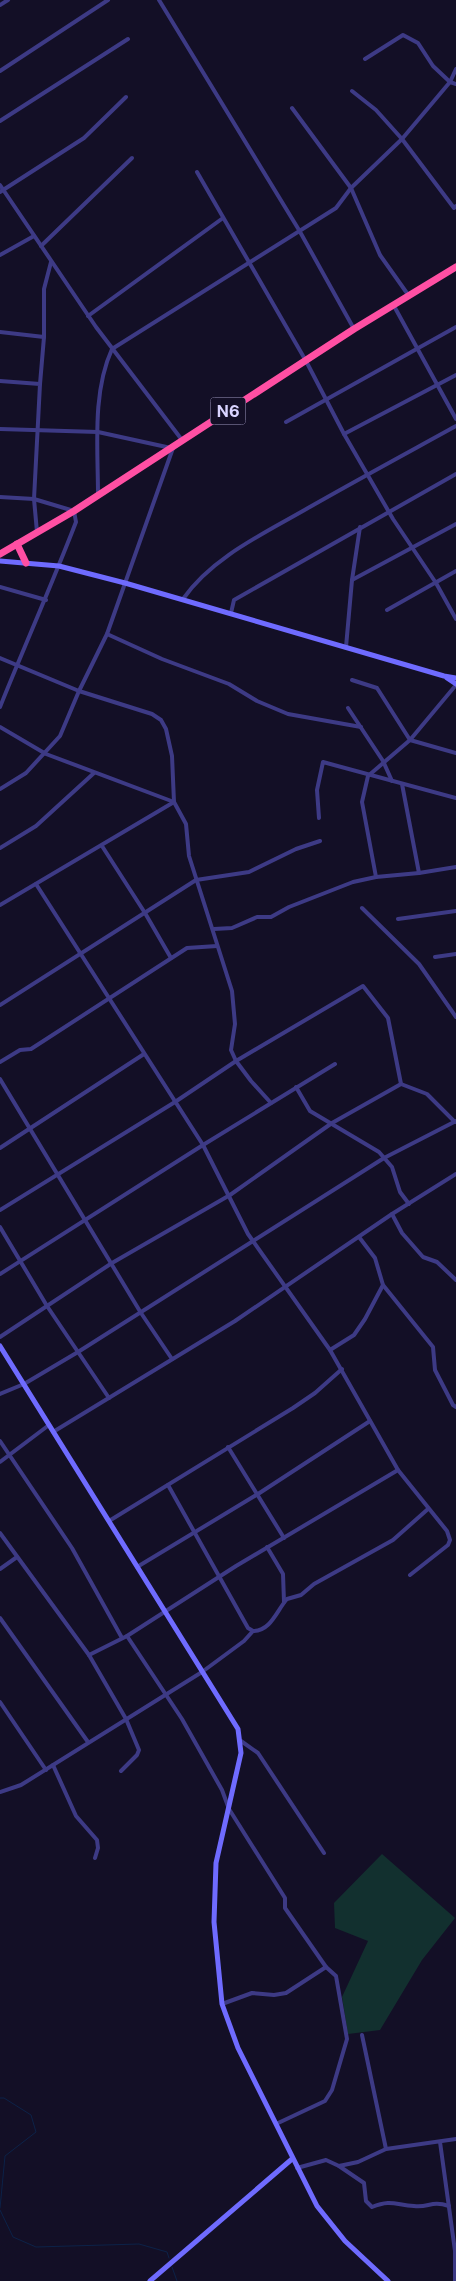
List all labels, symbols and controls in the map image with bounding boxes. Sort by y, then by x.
road number: N6 [210,398,246,424]

